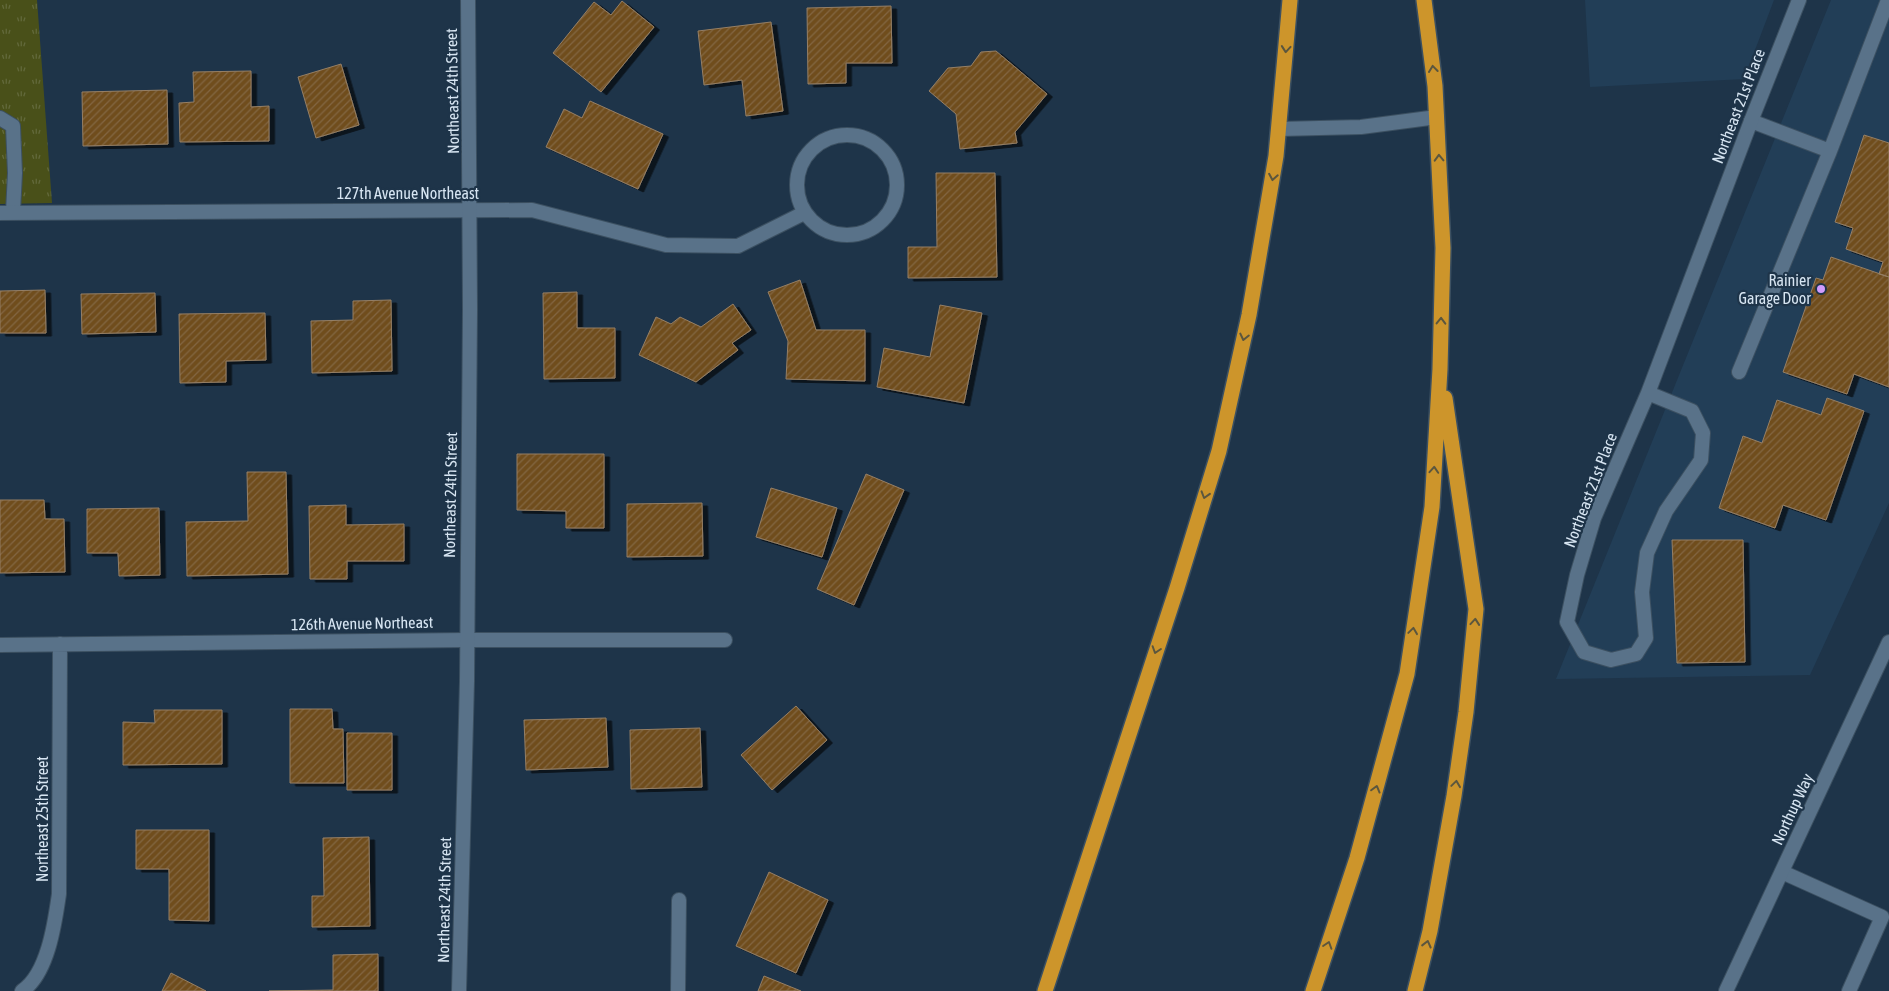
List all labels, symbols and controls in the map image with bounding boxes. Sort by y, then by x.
street label: Northeast 24th Street [442,28,462,154]
one-way arrow [1281,45,1292,53]
street label: Northeast 21st Place [1708,46,1768,166]
one-way arrow [1428,64,1439,72]
one-way arrow [1433,154,1444,162]
one-way arrow [1268,173,1278,182]
street label: 127th Avenue Northeast [337,184,480,202]
place label: Rainier Garage Door [1739,271,1811,308]
marker: Rainier Garage Door [1815,283,1827,295]
one-way arrow [1436,316,1446,324]
one-way arrow [1239,333,1250,342]
street label: Northeast 21st Place [1560,430,1620,550]
street label: Northeast 24th Street [440,432,460,558]
one-way arrow [1428,466,1439,474]
one-way arrow [1201,490,1211,498]
street label: 126th Avenue Northeast [291,613,434,633]
one-way arrow [1469,618,1480,626]
one-way arrow [1407,627,1418,635]
one-way arrow [1152,645,1162,654]
street label: Northeast 25th Street [33,756,51,882]
street label: Northup Way [1768,770,1817,848]
one-way arrow [1450,779,1461,787]
one-way arrow [1370,786,1380,794]
street label: Northeast 24th Street [434,837,454,963]
one-way arrow [1421,939,1432,948]
one-way arrow [1322,941,1332,949]

